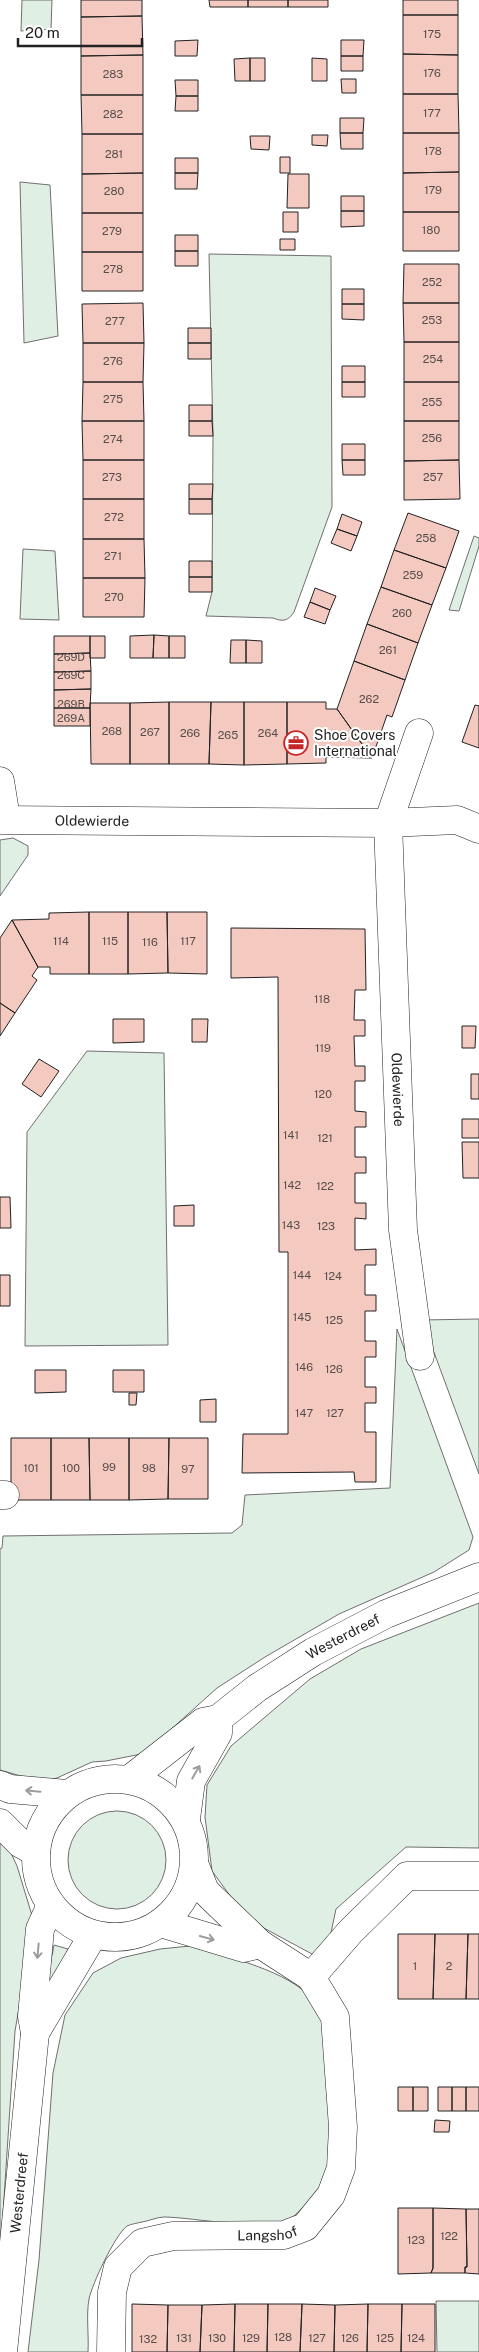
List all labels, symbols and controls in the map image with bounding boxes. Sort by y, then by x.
scale bar [18,15,141,47]
text: 20 m [25,24,60,41]
house number: 175 [423,28,441,40]
house number: 176 [423,67,441,79]
house number: 283 [103,68,123,80]
house number: 177 [423,107,441,119]
house number: 282 [103,108,124,120]
house number: 178 [424,145,442,157]
house number: 281 [105,148,123,160]
house number: 179 [424,184,442,196]
house number: 280 [104,185,124,197]
house number: 180 [422,224,440,236]
house number: 279 [102,225,122,237]
house number: 278 [103,263,123,275]
house number: 252 [422,276,443,288]
house number: 253 [422,314,442,326]
house number: 277 [105,315,125,327]
house number: 254 [423,353,443,365]
house number: 276 [103,355,123,367]
house number: 275 [103,393,123,405]
house number: 255 [422,396,442,408]
house number: 256 [422,432,442,444]
house number: 274 [103,433,123,445]
house number: 273 [102,471,122,483]
house number: 257 [423,471,443,483]
house number: 272 [104,511,124,523]
house number: 258 [416,532,436,544]
house number: 271 [104,550,122,562]
house number: 259 [403,569,423,581]
house number: 270 [104,591,124,603]
house number: 260 [392,607,412,619]
house number: 261 [379,644,397,656]
house number: 269D [57,651,85,663]
house number: 269C [57,669,85,681]
house number: 262 [359,693,379,705]
house number: 269B [57,698,85,710]
house number: 269A [57,712,85,724]
house number: 268 [102,725,122,737]
house number: 267 [140,726,160,738]
house number: 266 [180,727,200,739]
house number: 264 [258,727,278,739]
place label: Shoe Covers International [314,727,397,759]
house number: 265 [218,729,238,741]
office icon: Shoe Covers International [283,730,309,756]
street label: Oldewierde [55,812,129,829]
house number: 114 [53,935,69,947]
house number: 115 [102,935,118,947]
house number: 117 [180,935,196,947]
house number: 116 [142,936,158,948]
house number: 118 [314,993,330,1005]
house number: 119 [315,1042,331,1054]
street label: Oldewierde [388,1052,407,1127]
house number: 120 [314,1088,332,1100]
house number: 141 [283,1129,299,1141]
house number: 121 [317,1132,333,1144]
house number: 142 [283,1179,301,1191]
house number: 122 [316,1180,334,1192]
house number: 143 [282,1219,300,1231]
house number: 123 [317,1220,335,1232]
house number: 144 [293,1269,311,1281]
house number: 124 [324,1270,342,1282]
house number: 145 [293,1311,311,1323]
house number: 125 [325,1314,343,1326]
house number: 146 [295,1361,313,1373]
house number: 126 [325,1363,343,1375]
house number: 147 [295,1407,313,1419]
house number: 127 [326,1407,344,1419]
house number: 99 [102,1461,116,1473]
house number: 101 [23,1462,39,1474]
house number: 100 [62,1462,80,1474]
house number: 98 [142,1462,156,1474]
house number: 97 [181,1463,195,1475]
street label: Westerdreef [303,1610,383,1662]
one-way arrow [191,1766,201,1780]
one-way arrow [25,1786,41,1796]
one-way arrow [199,1934,215,1944]
one-way arrow [33,1943,43,1959]
house number: 1 [413,1960,417,1972]
house number: 2 [446,1960,453,1972]
street label: Westerdreef [7,2151,31,2234]
street label: Langshof [237,2222,300,2243]
house number: 122 [440,2230,458,2242]
house number: 123 [407,2234,425,2246]
house number: 128 [274,2331,292,2343]
house number: 131 [176,2332,192,2344]
house number: 130 [208,2332,226,2344]
house number: 129 [242,2332,260,2344]
house number: 127 [308,2332,326,2344]
house number: 126 [341,2332,359,2344]
house number: 125 [376,2332,394,2344]
house number: 124 [407,2332,425,2344]
house number: 132 [139,2333,157,2345]

